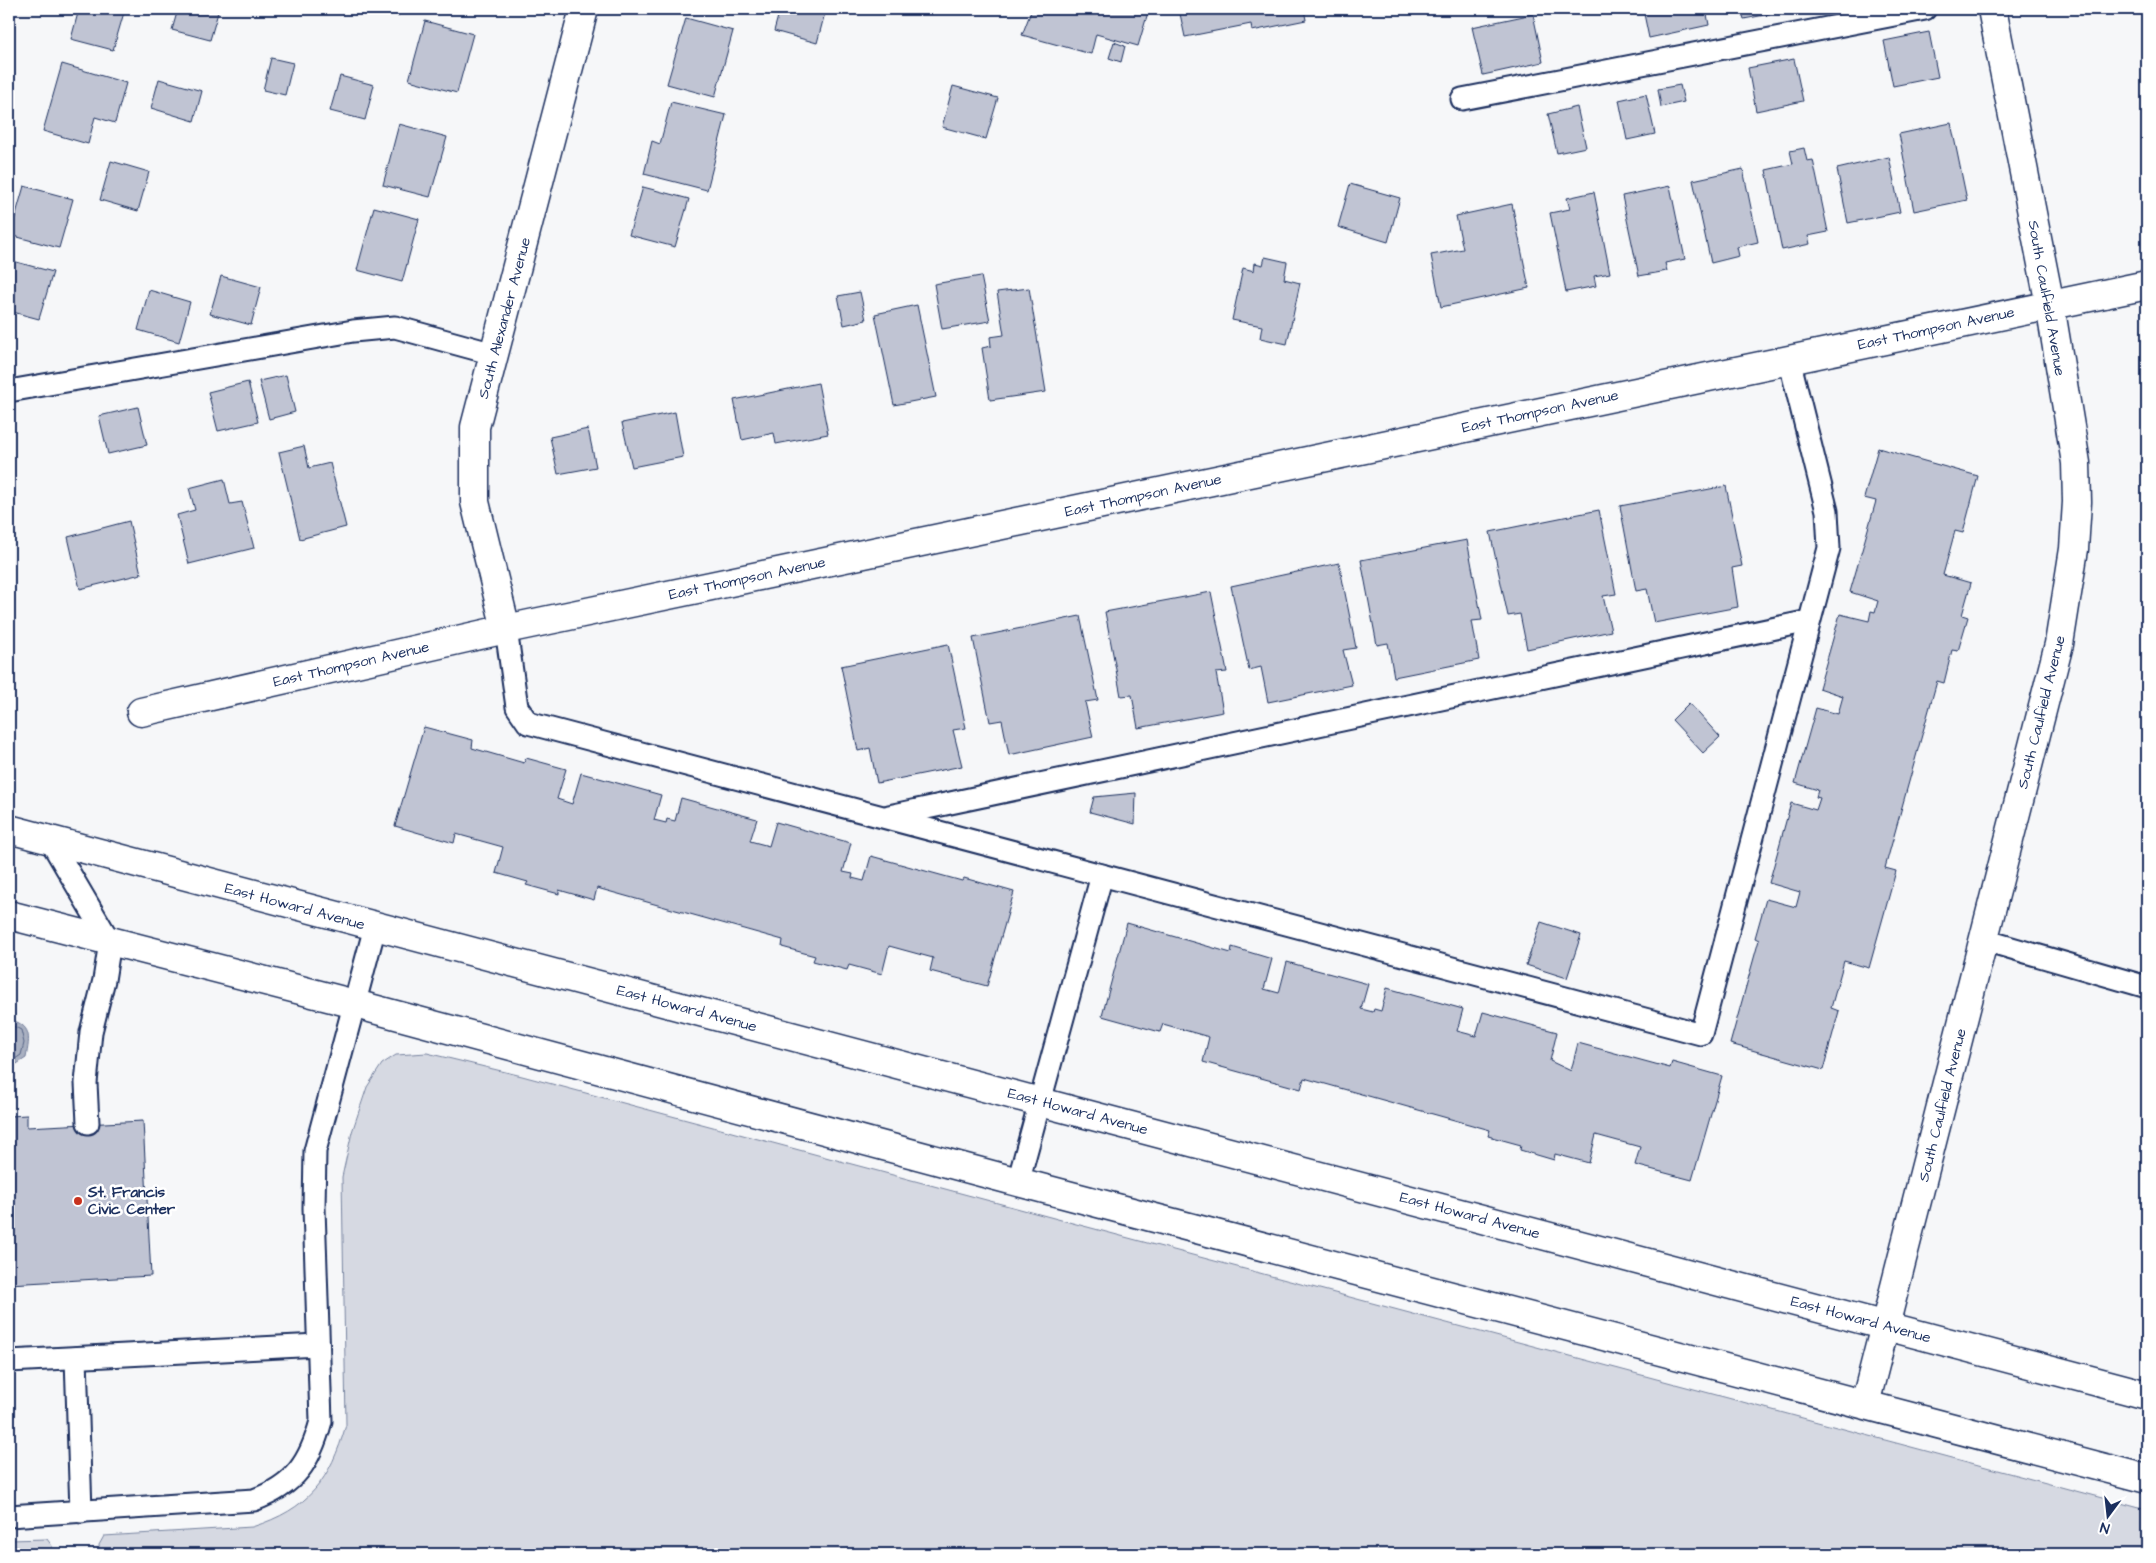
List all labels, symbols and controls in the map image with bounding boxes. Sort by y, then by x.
street label: South Caulfield Avenue [2022,219,2071,377]
street label: South Alexander Avenue [473,235,536,401]
street label: East Thompson Avenue [1856,302,2016,355]
street label: East Thompson Avenue [1460,385,1620,438]
street label: East Thompson Avenue [1063,469,1223,522]
street label: East Thompson Avenue [667,552,827,605]
street label: South Caulfield Avenue [2012,633,2071,791]
street label: East Thompson Avenue [271,636,431,693]
street label: East Howard Avenue [223,878,367,935]
street label: East Howard Avenue [615,980,759,1037]
street label: South Caulfield Avenue [1913,1026,1972,1184]
street label: East Howard Avenue [1006,1083,1150,1140]
place label: St. Francis Civic Center [87,1182,176,1220]
street label: East Howard Avenue [1398,1187,1542,1244]
marker: St. Francis Civic Center [72,1195,84,1207]
street label: East Howard Avenue [1789,1291,1933,1348]
north arrow [2084,1490,2134,1540]
text: N [2098,1517,2112,1538]

